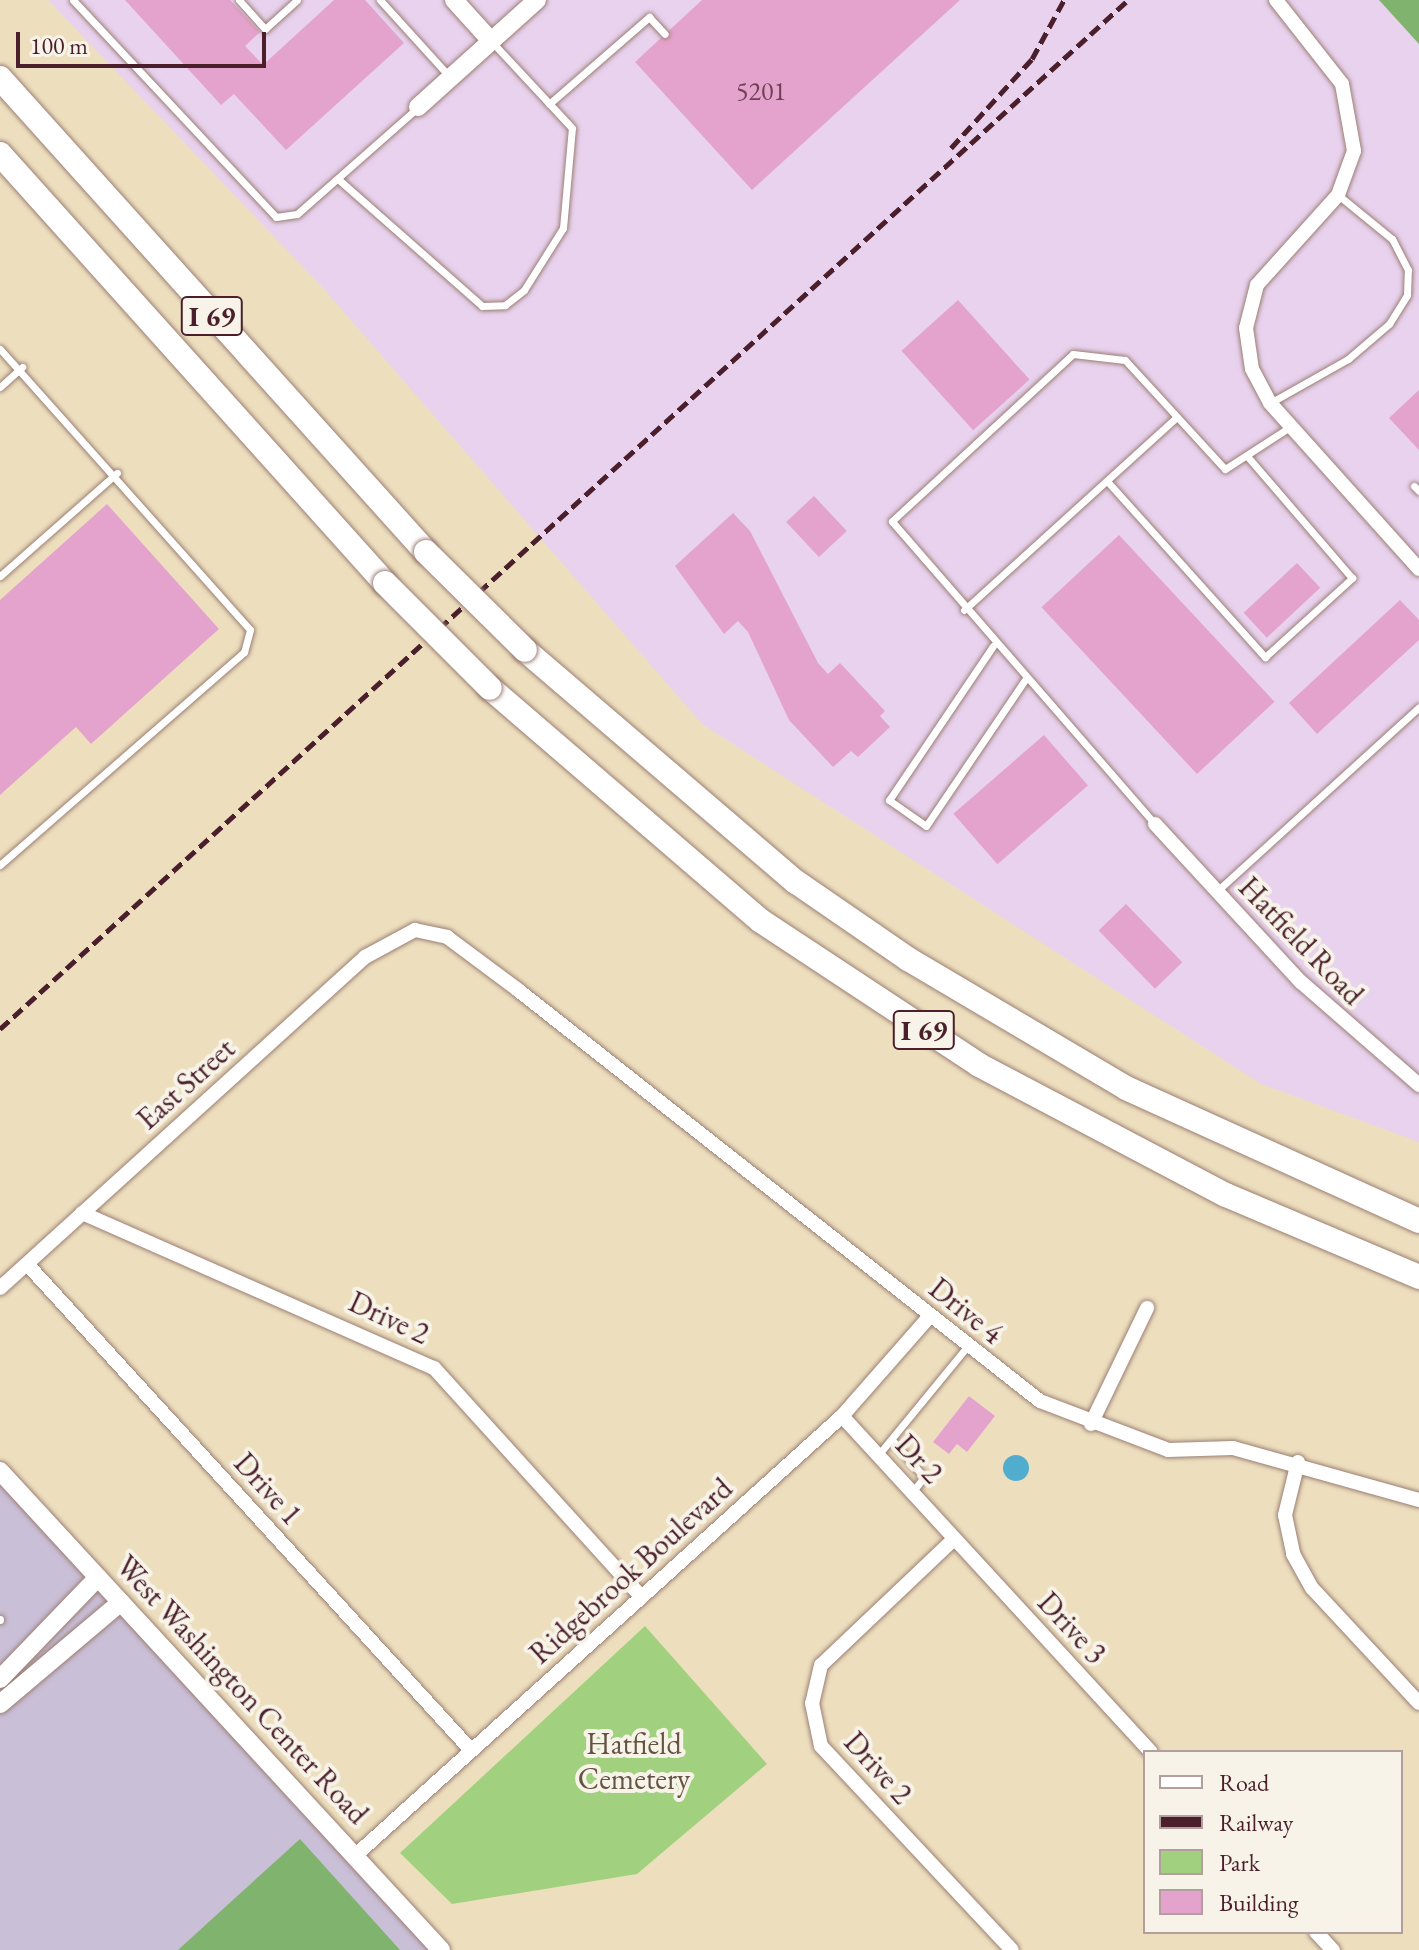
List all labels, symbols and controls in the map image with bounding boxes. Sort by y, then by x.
scale bar [20,16,270,66]
text: 100 m [30,30,88,61]
house number: 5201 [736,76,786,108]
road number: I 69 [180,292,244,340]
street label: Hatfield Road [1231,869,1371,1013]
road number: I 69 [892,1006,956,1054]
street label: East Street [130,1031,242,1137]
street label: Drive 4 [922,1270,1010,1352]
street label: Drive 2 [343,1284,435,1352]
street label: Dr 2 [888,1427,950,1491]
street label: Drive 1 [226,1446,310,1532]
street label: Ridgebrook Boulevard [522,1470,740,1672]
street label: West Washington Center Road [108,1548,376,1832]
street label: Drive 3 [1030,1585,1114,1671]
street label: Drive 2 [836,1725,920,1811]
park label: Hatfield Cemetery [578,1726,690,1796]
legend [1143,1750,1403,1934]
text: Road [1219,1767,1269,1798]
text: Railway [1219,1807,1293,1838]
text: Park [1219,1847,1260,1878]
text: Building [1219,1887,1299,1918]

